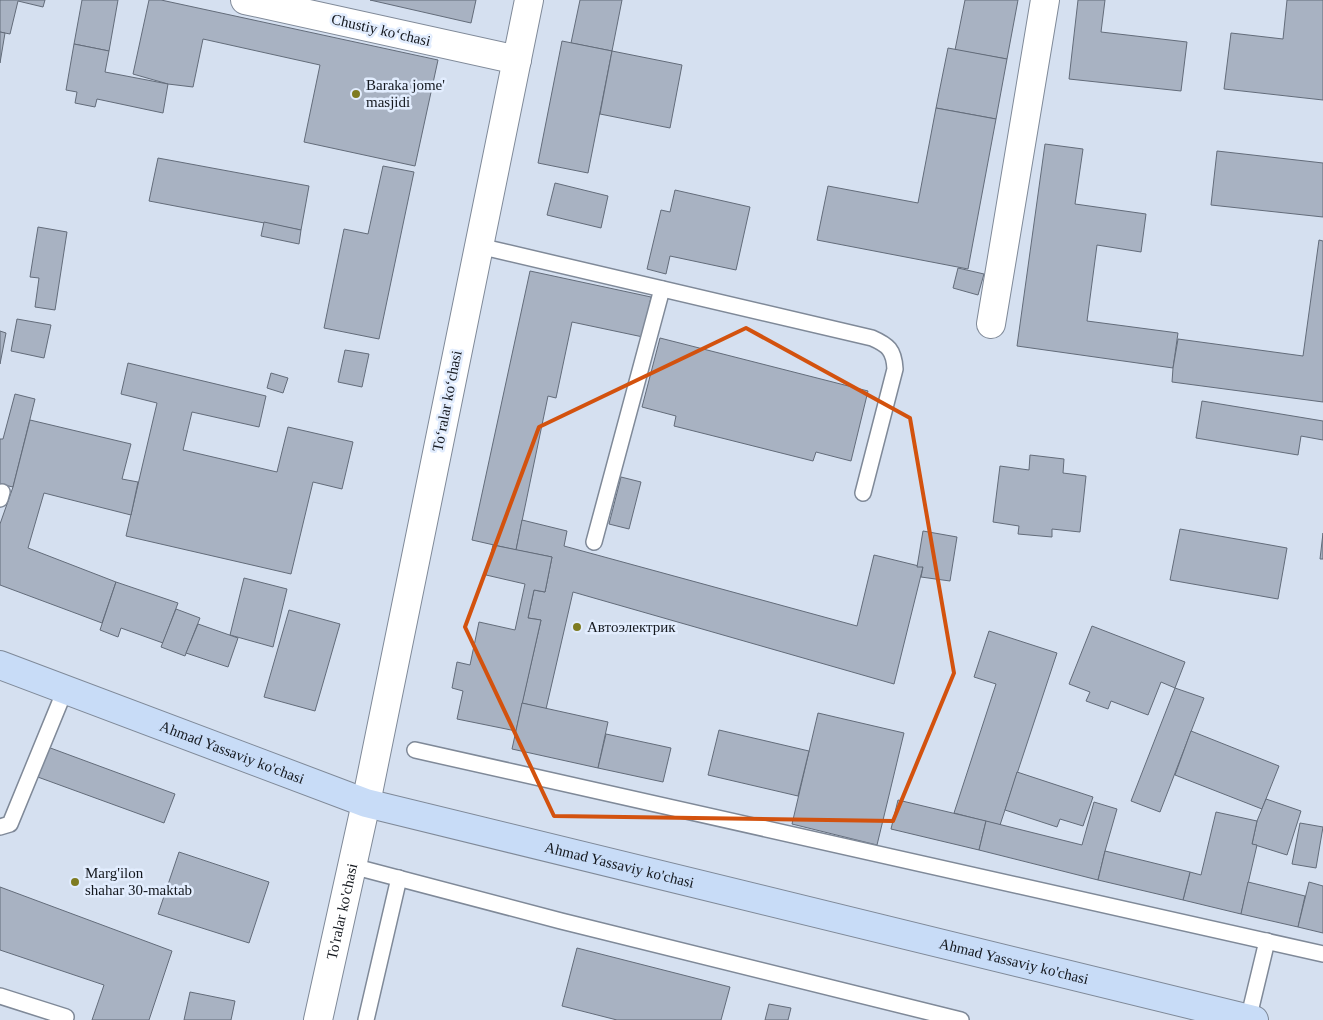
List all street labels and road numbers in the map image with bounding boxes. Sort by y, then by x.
street label: Chustiy koʻchasi [330,11,432,49]
street label: Toʻralar koʻchasi [429,349,465,453]
street label: Ahmad Yassaviy ko'chasi [158,718,307,787]
street label: Ahmad Yassaviy ko'chasi [543,839,696,891]
street label: To'ralar ko'chasi [324,862,360,961]
street label: Ahmad Yassaviy ko'chasi [937,935,1090,987]

